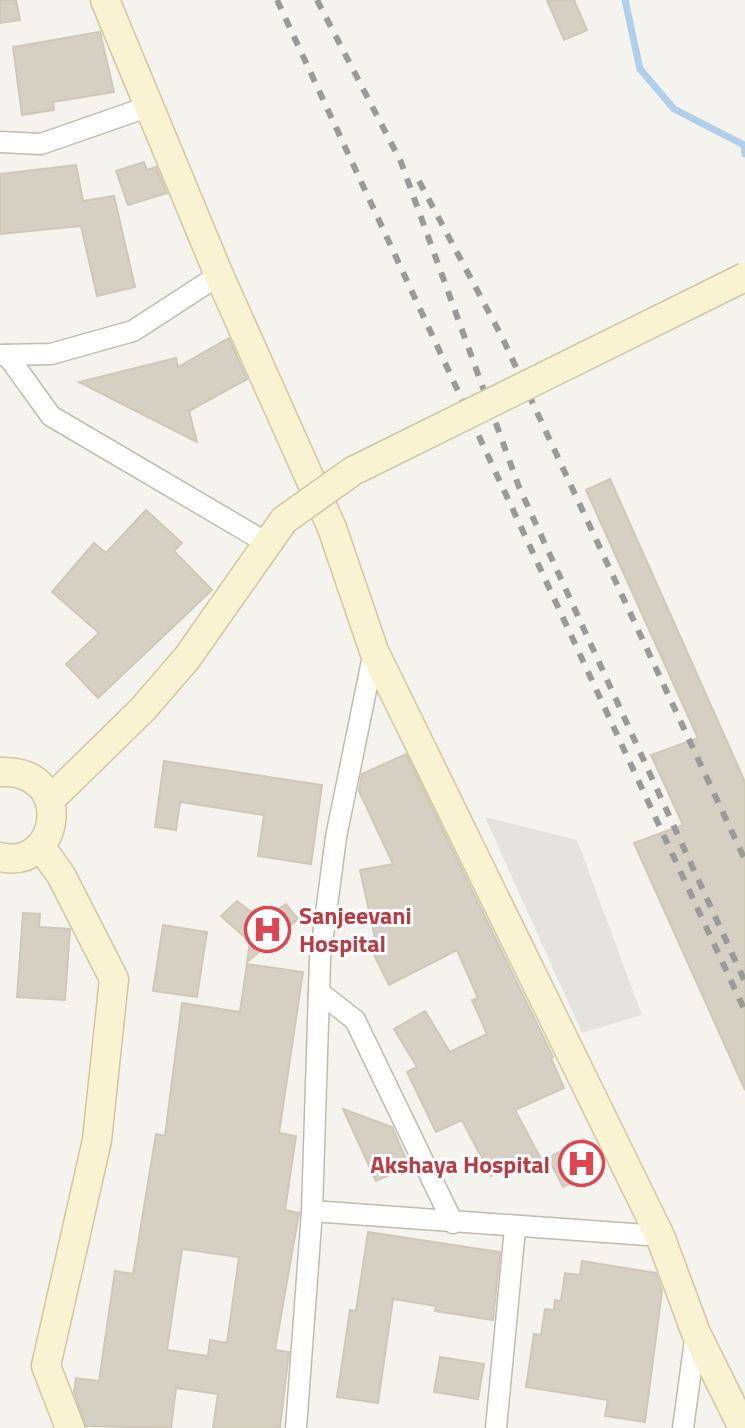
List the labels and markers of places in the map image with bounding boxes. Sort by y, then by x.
place label: Sanjeevani Hospital [299,897,412,961]
hospital icon: Sanjeevani Hospital [244,905,292,953]
hospital icon: Akshaya Hospital [557,1140,605,1188]
place label: Akshaya Hospital [370,1146,550,1182]

